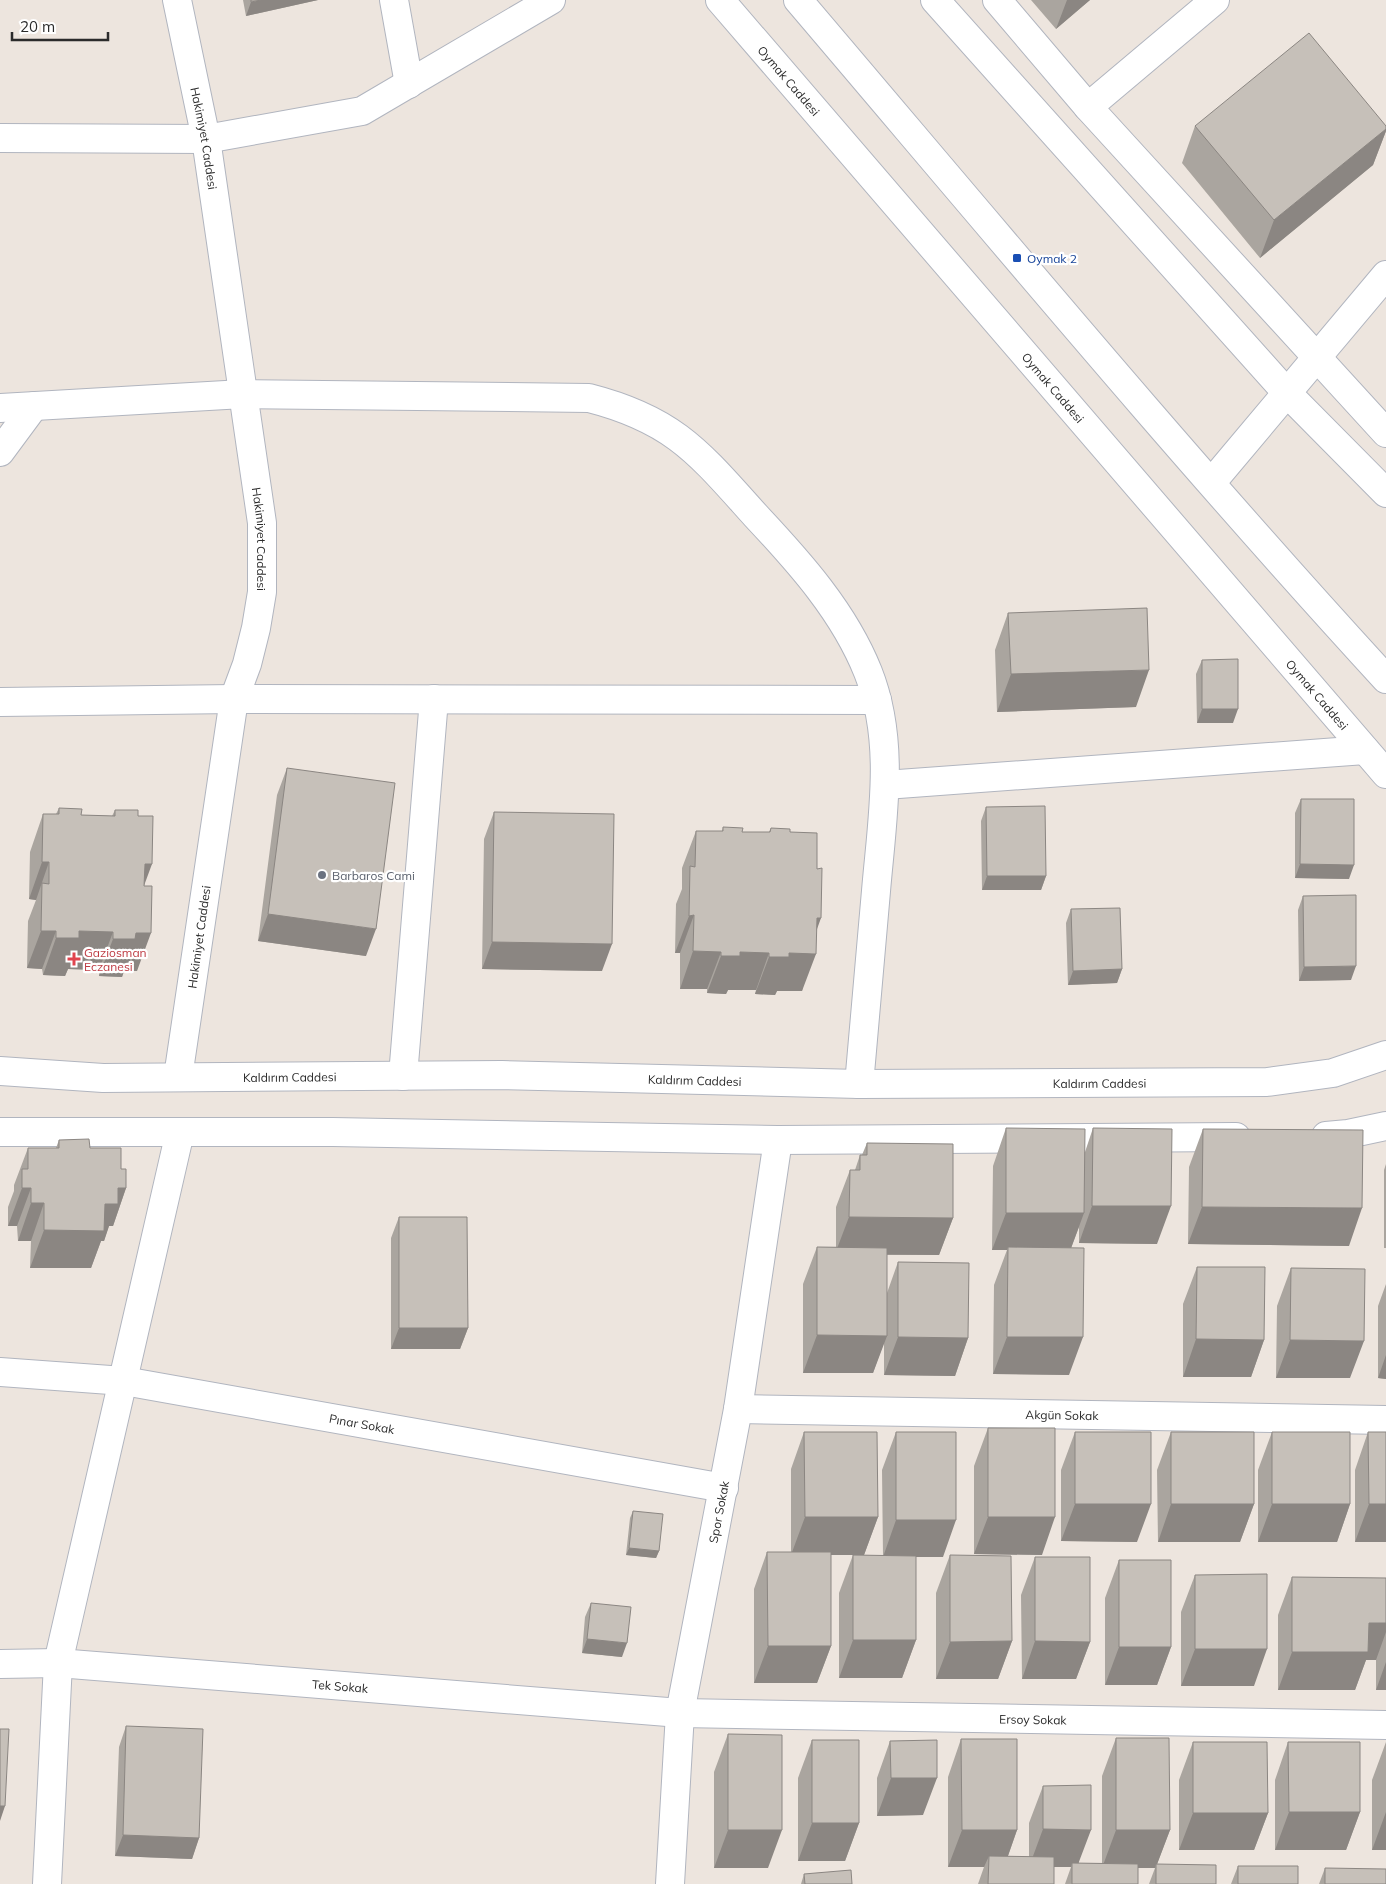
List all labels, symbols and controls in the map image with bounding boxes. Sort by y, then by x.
scale bar [12,10,109,42]
text: 20 m [20,17,55,36]
street label: Oymak Caddesi [755,42,824,119]
street label: Hakimiyet Caddesi [188,86,221,191]
place label: Oymak 2 [1027,251,1077,266]
marker: Oymak 2 [1011,252,1023,264]
street label: Oymak Caddesi [1019,349,1088,426]
street label: Hakimiyet Caddesi [249,486,270,591]
street label: Oymak Caddesi [1283,656,1352,733]
place label: Barbaros Cami [332,868,415,883]
marker: Barbaros Cami [316,869,328,881]
street label: Hakimiyet Caddesi [184,884,214,989]
place label: Gaziosman Eczanesi [84,945,147,974]
marker: Gaziosman Eczanesi [68,953,80,965]
street label: Kaldırım Caddesi [243,1069,337,1084]
street label: Kaldırım Caddesi [648,1071,742,1089]
street label: Kaldırım Caddesi [1053,1075,1147,1091]
street label: Akgün Sokak [1025,1406,1099,1423]
street label: Pınar Sokak [328,1410,397,1437]
street label: Spor Sokak [705,1479,732,1544]
street label: Tek Sokak [312,1676,369,1695]
street label: Ersoy Sokak [999,1711,1068,1727]

